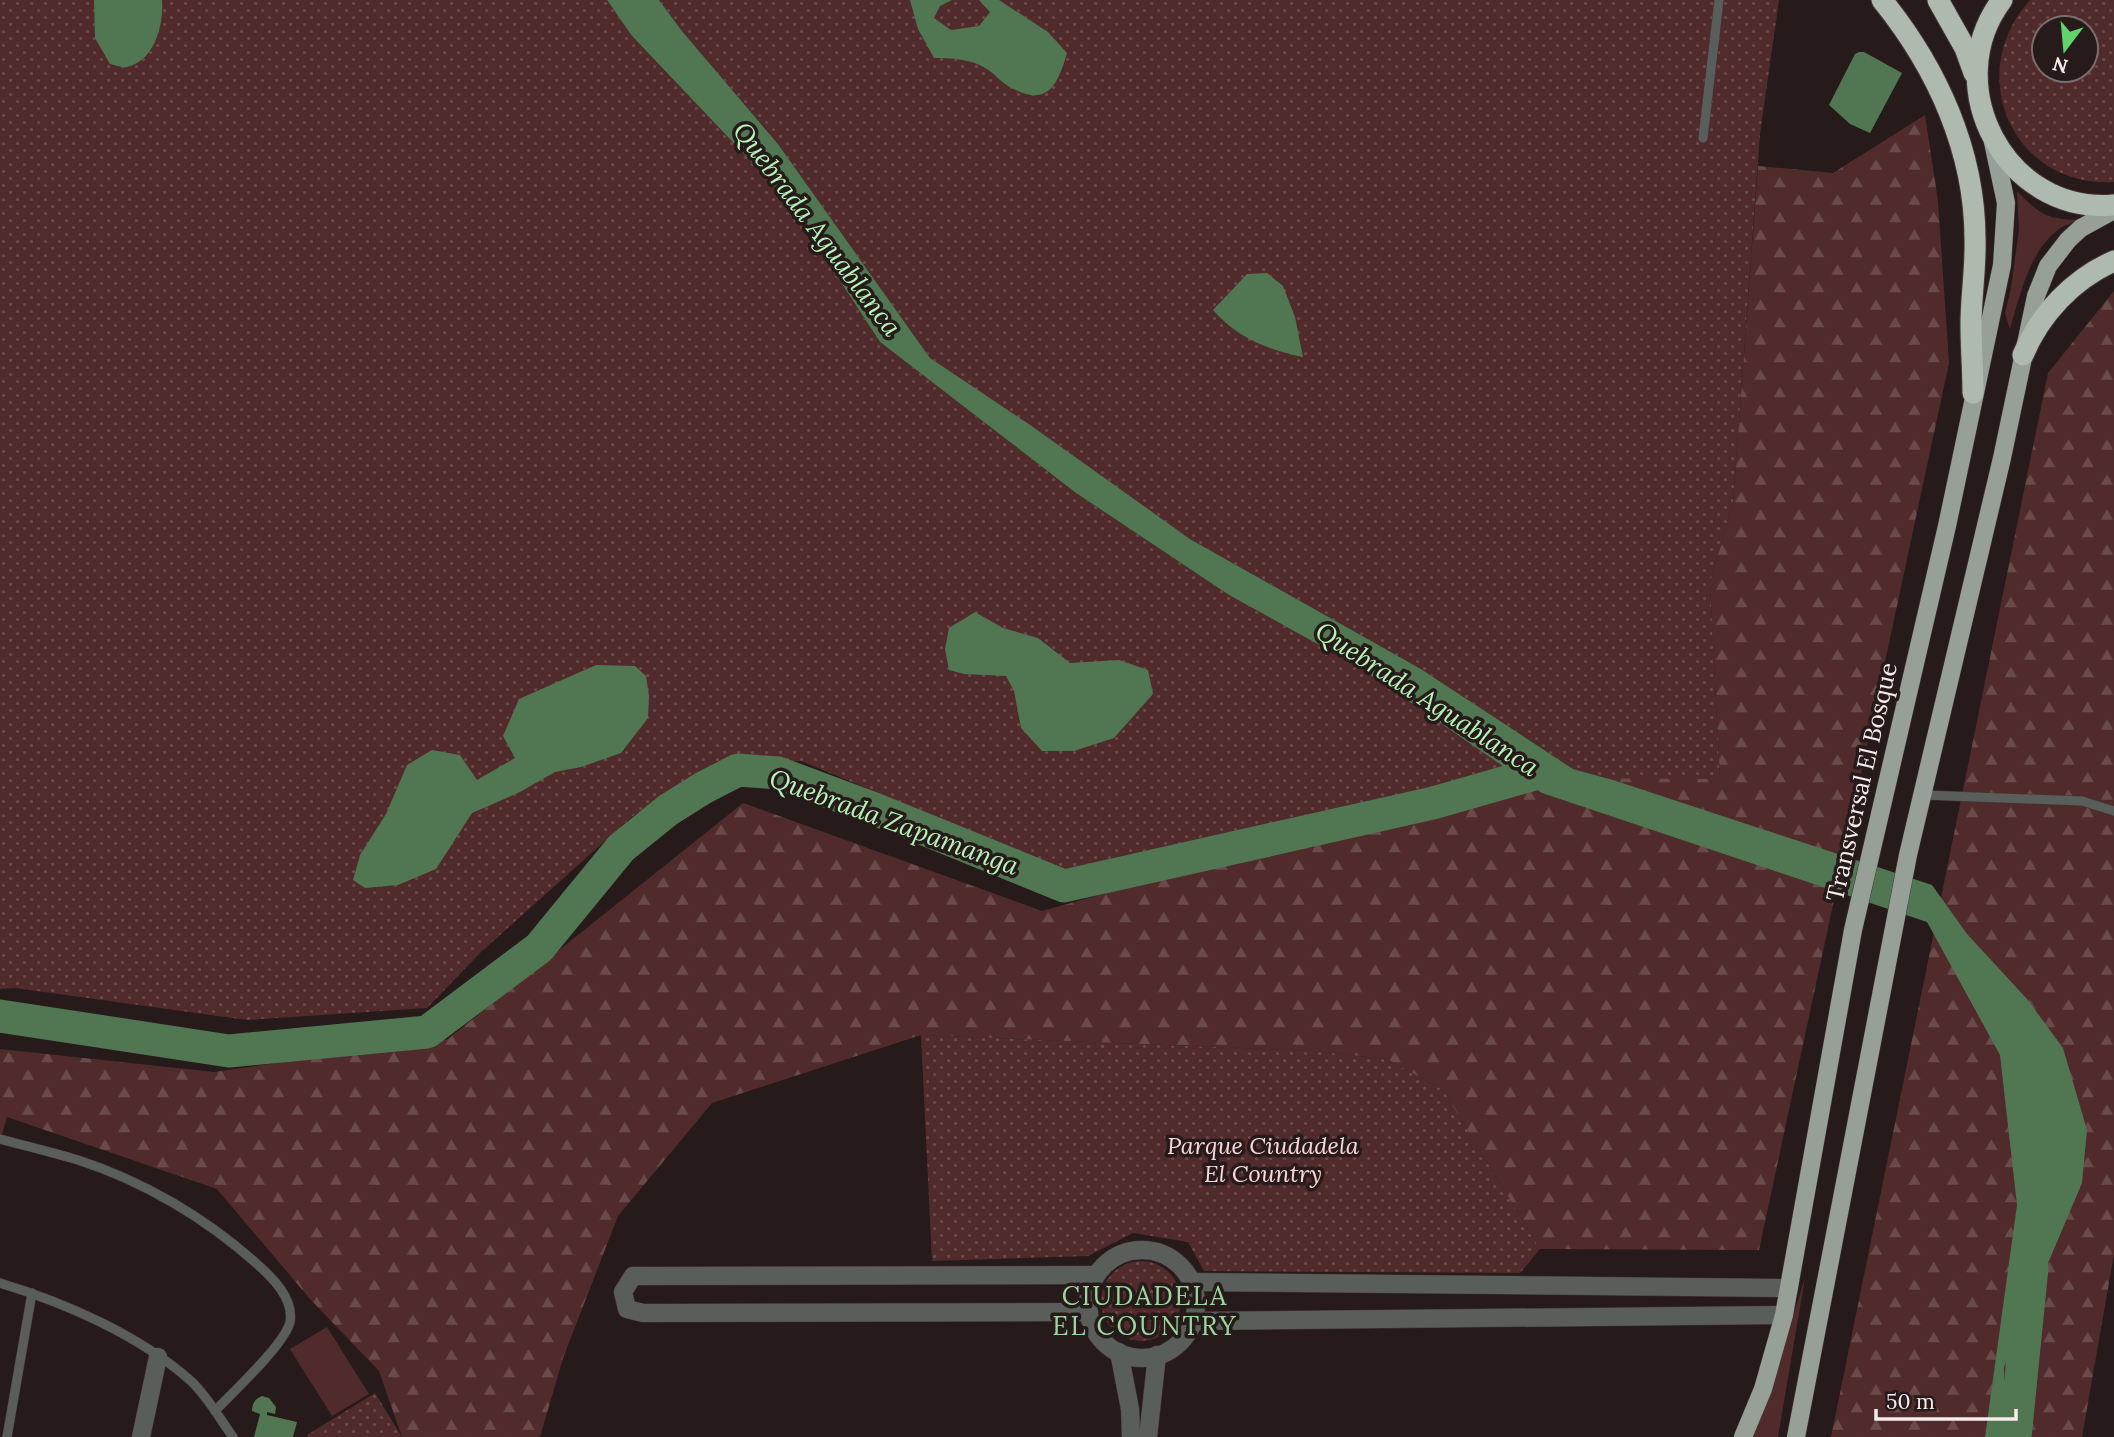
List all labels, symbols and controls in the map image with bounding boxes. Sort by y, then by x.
north arrow [2030,14,2100,84]
text: N [2050,52,2071,79]
water label: Quebrada Aguablanca [726,115,909,343]
water label: Quebrada Aguablanca [1309,614,1546,784]
street label: Transversal El Bosque [1819,660,1904,904]
water label: Quebrada Zapamanga [765,761,1024,882]
park label: Parque Ciudadela El Country [1167,1130,1360,1189]
district label: CIUDADELA EL COUNTRY [1052,1279,1238,1342]
scale bar [1876,1378,2016,1422]
text: 50 m [1886,1388,1935,1415]

